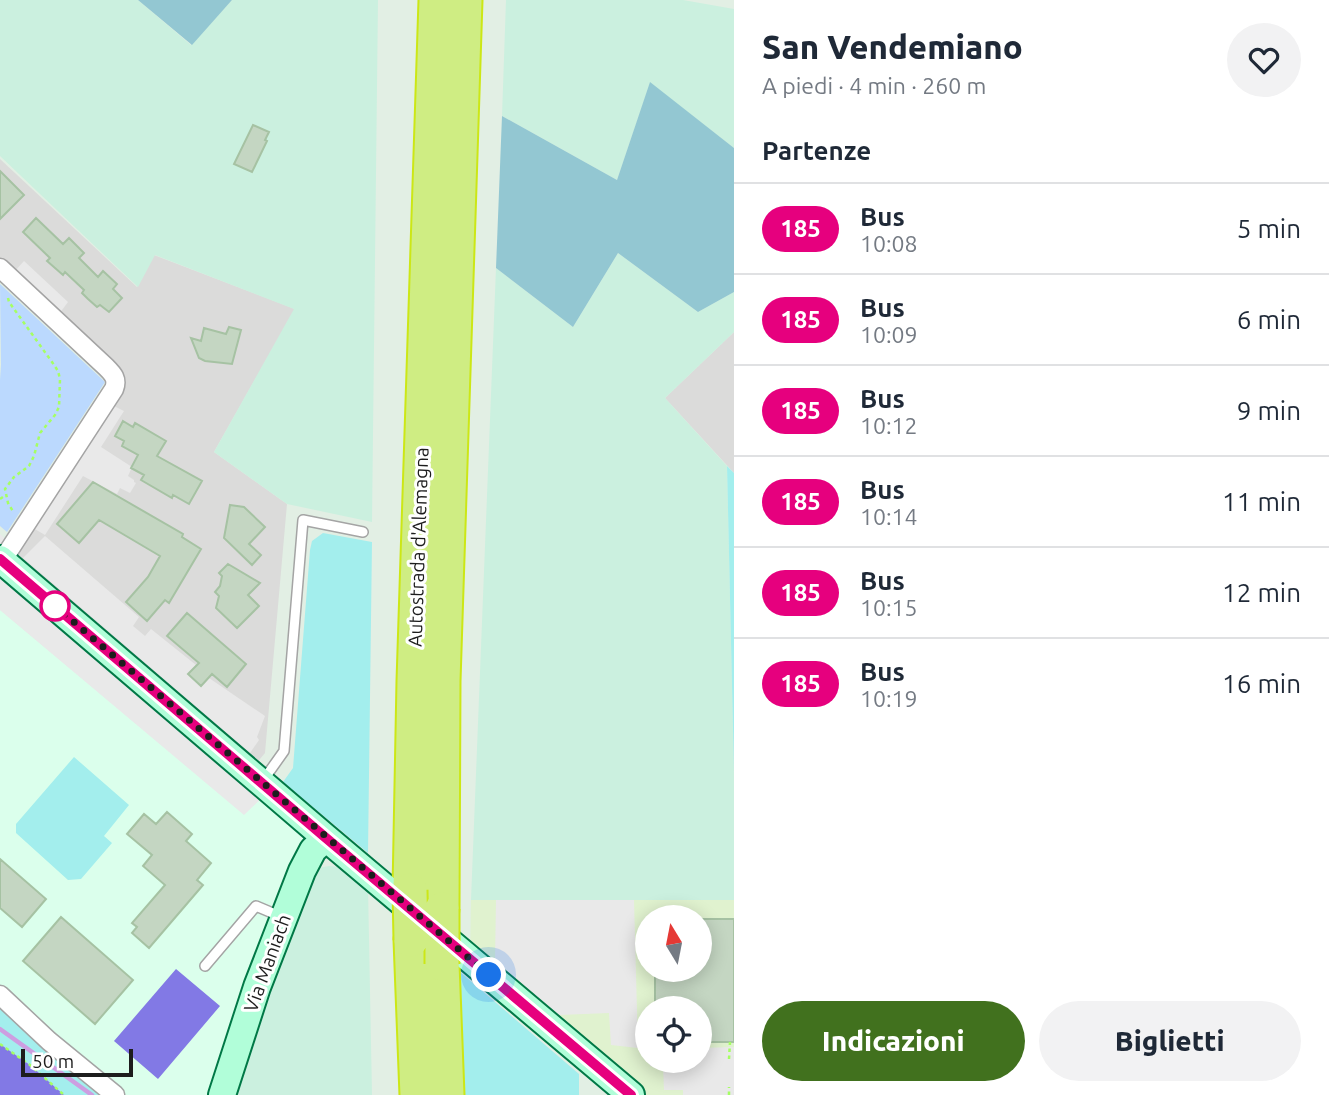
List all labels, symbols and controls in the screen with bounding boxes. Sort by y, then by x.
button: heart [1227,23,1301,97]
text: San Vendemiano [762,28,1023,65]
text: A piedi · 4 min · 260 m [762,73,986,98]
text: Partenze [762,136,871,165]
text: Bus [860,202,905,231]
text: 5 min [1237,214,1301,243]
text: 185 [780,215,821,242]
text: 10:08 [860,231,918,256]
text: Bus [860,293,905,322]
text: 6 min [1237,305,1301,334]
text: 185 [780,306,821,333]
text: 10:09 [860,322,918,347]
text: Bus [860,384,905,413]
text: 9 min [1237,396,1301,425]
text: 185 [780,397,821,424]
text: 10:12 [860,413,918,438]
street label: Autostrada d'Alemagna [404,447,432,647]
text: Bus [860,475,905,504]
text: 11 min [1222,487,1301,516]
text: 185 [780,488,821,515]
text: 10:14 [860,504,918,529]
text: Bus [860,566,905,595]
text: 12 min [1222,578,1301,607]
text: 185 [780,579,821,606]
unlabelled marker [40,591,70,621]
text: 10:15 [860,595,918,620]
text: Bus [860,657,905,686]
text: 16 min [1222,669,1301,698]
text: 185 [780,670,821,697]
text: 10:19 [860,686,918,711]
north arrow [635,905,712,982]
map controls [635,905,712,1073]
street label: Via Maniach [239,911,295,1015]
your location [471,957,506,992]
button: locate [635,996,712,1073]
button: Indicazioni [762,1001,1025,1081]
button: Biglietti [1039,1001,1301,1081]
scale bar [21,1046,133,1078]
text: 50 m [32,1050,74,1072]

